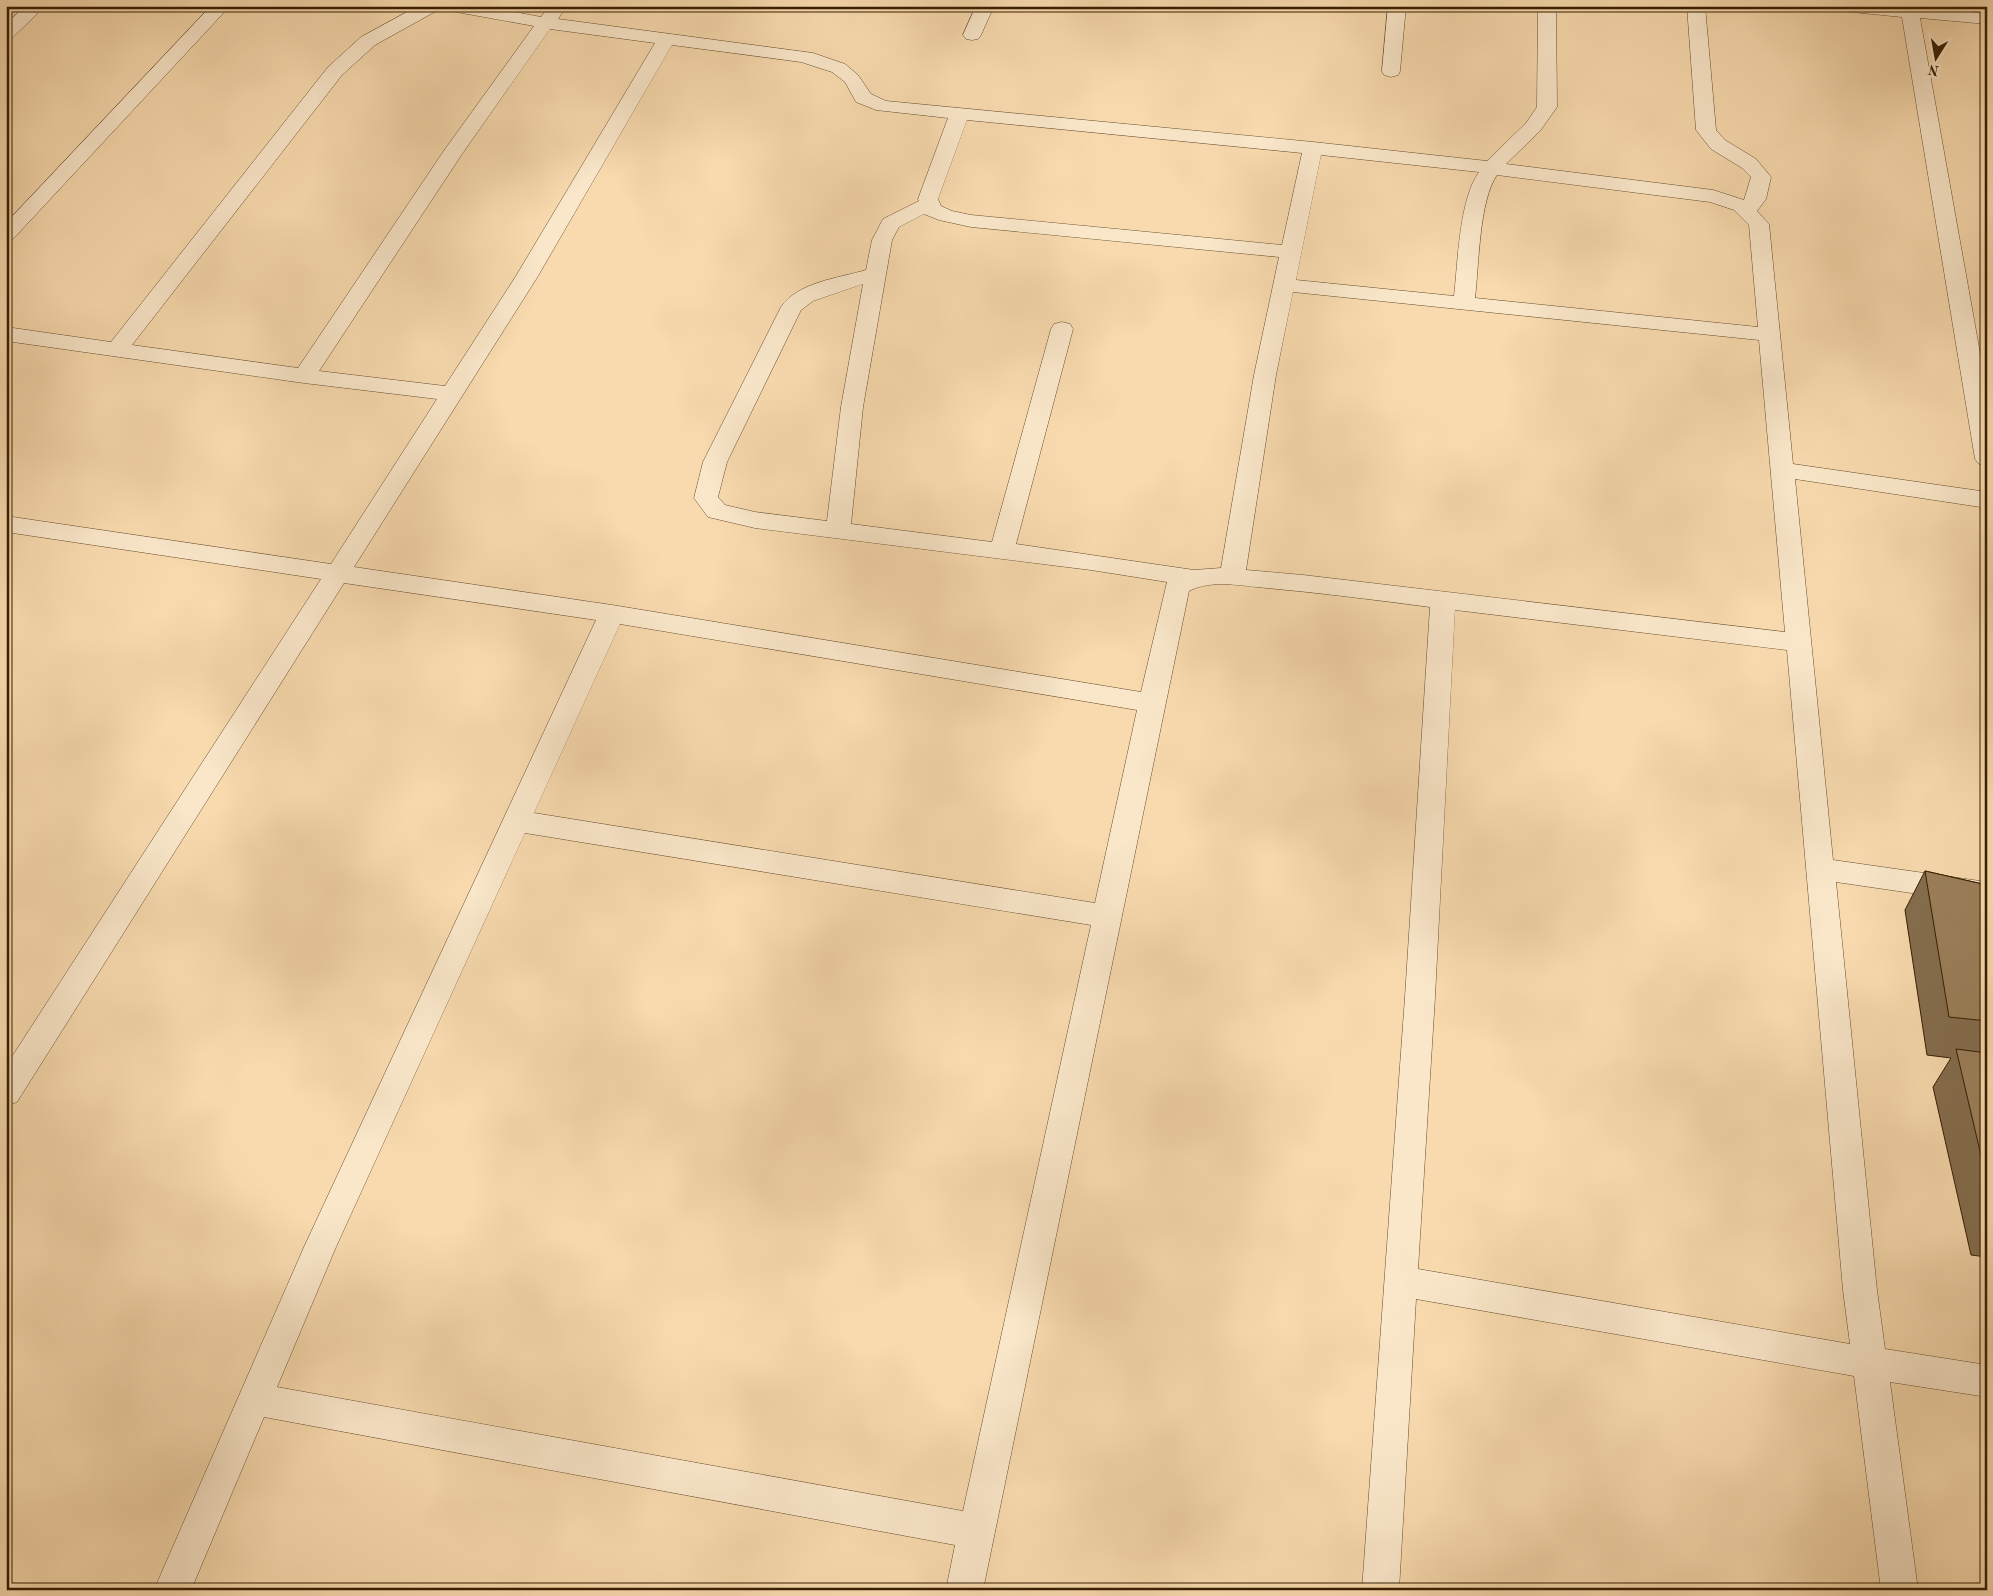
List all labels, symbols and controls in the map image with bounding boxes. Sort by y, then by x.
north arrow [1910,32,1960,82]
text: N [1927,62,1940,78]

